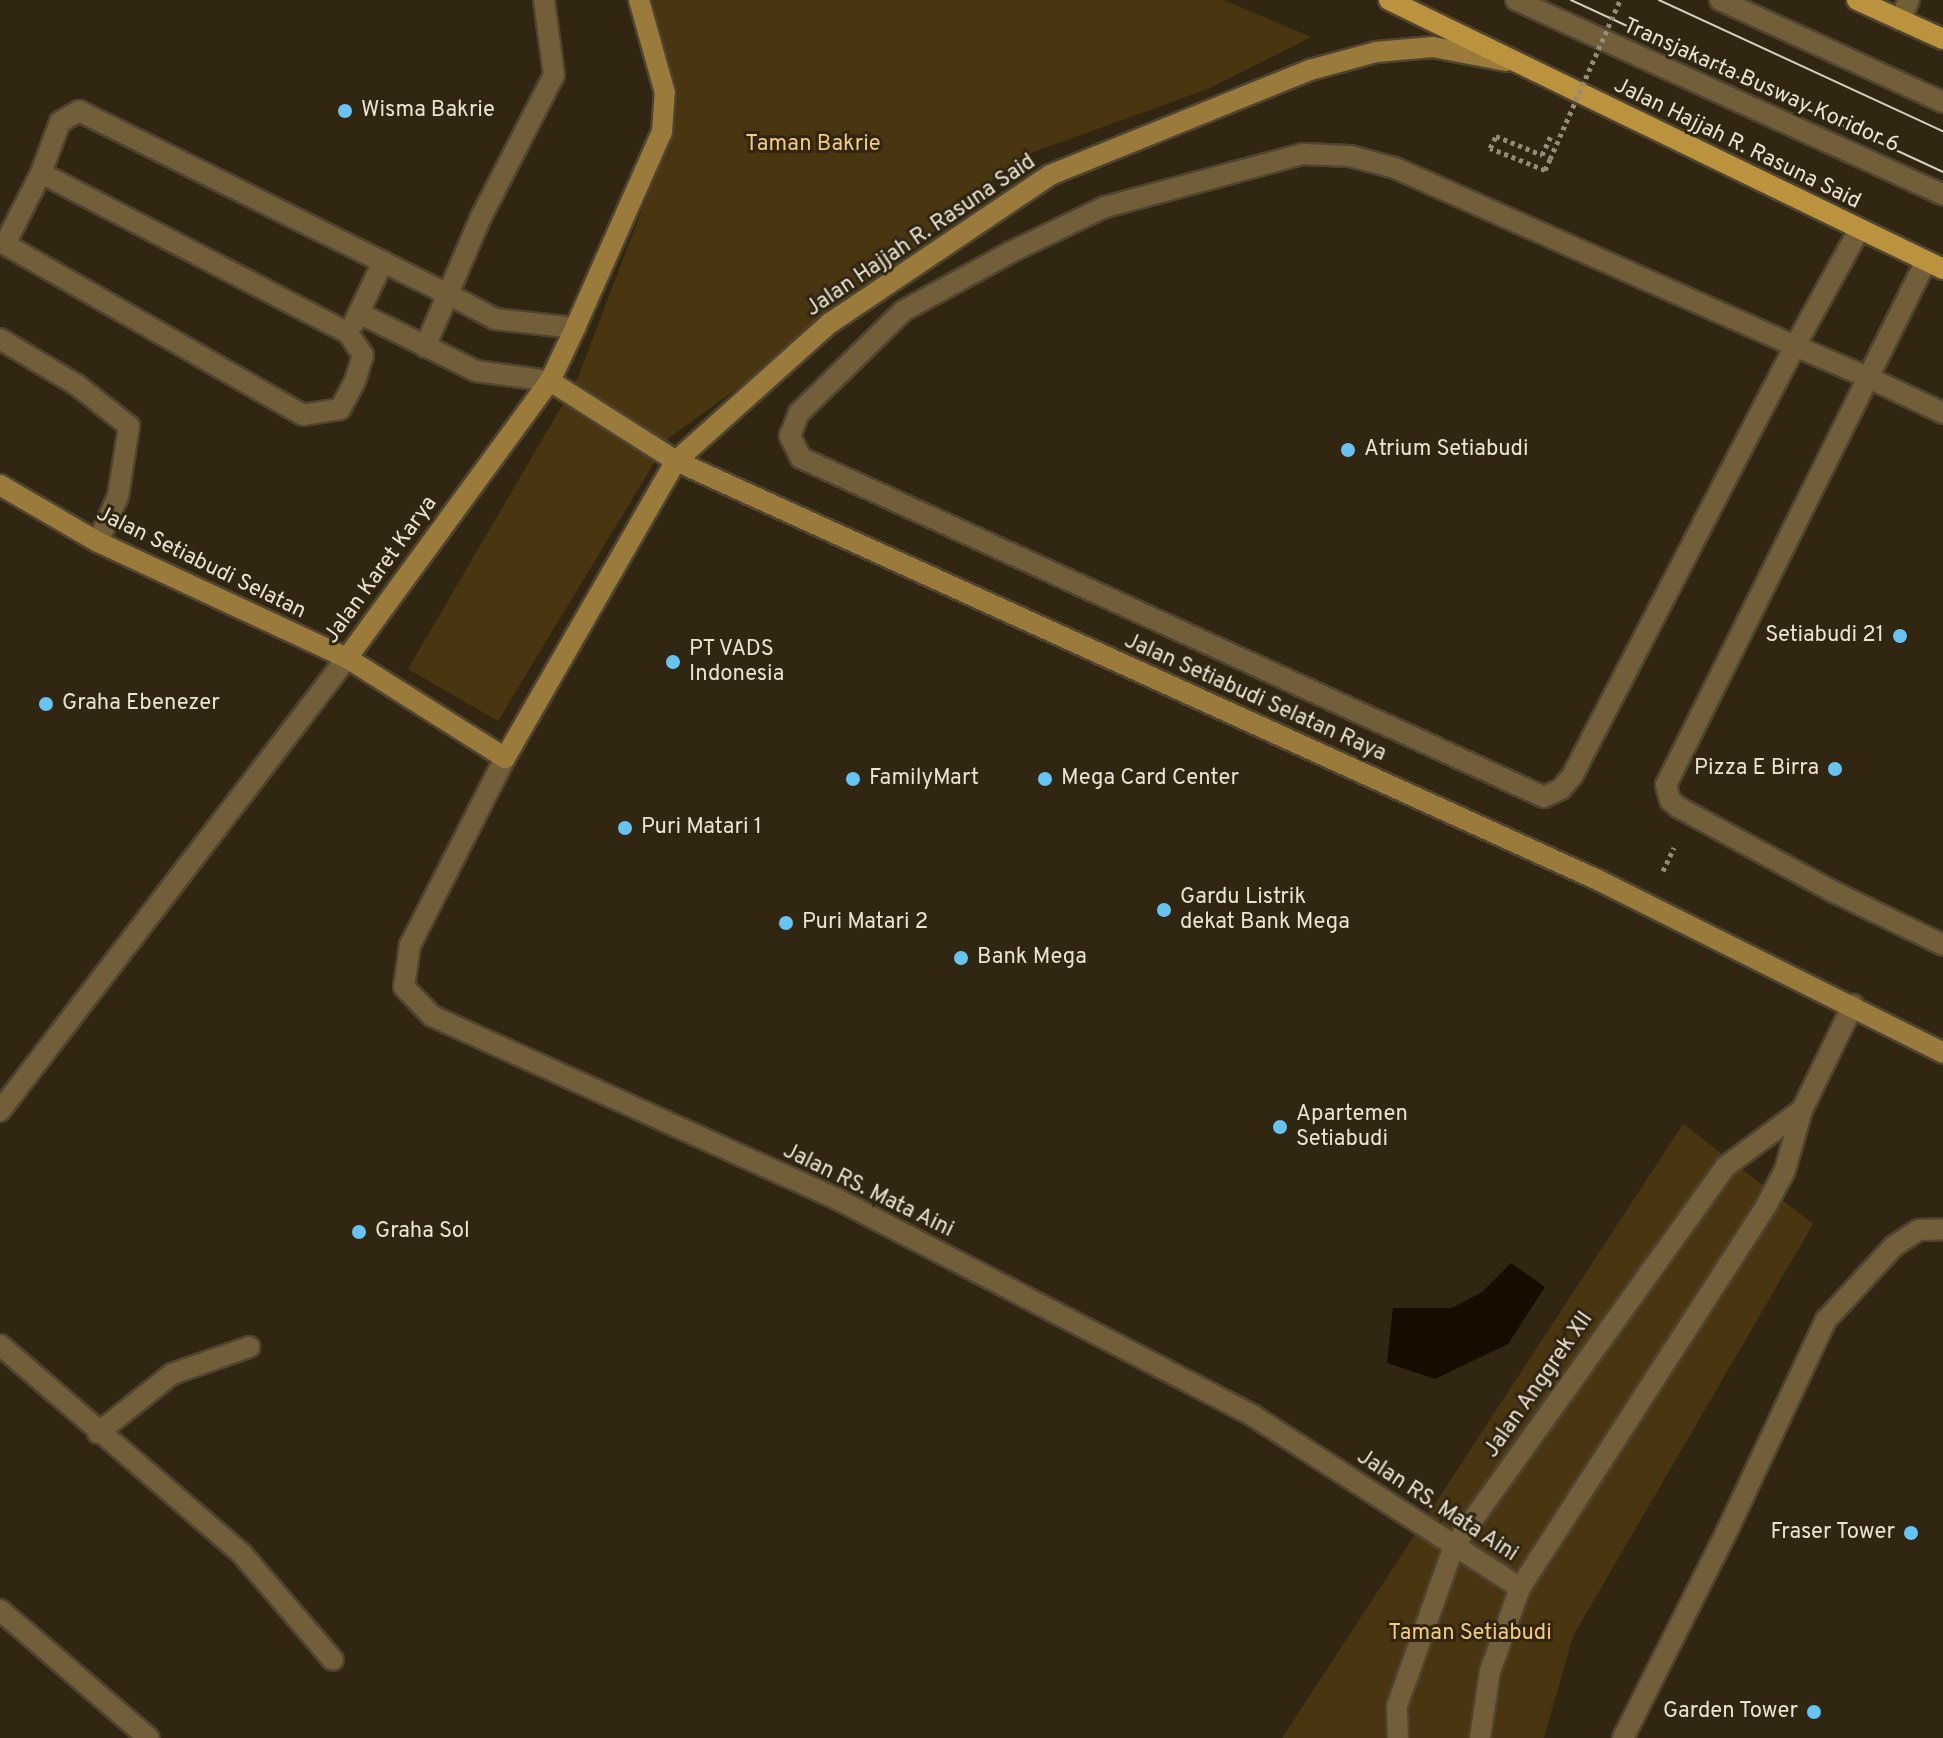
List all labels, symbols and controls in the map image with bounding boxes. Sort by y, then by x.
street label: Transjakarta Busway Koridor 6 [1619,13,1903,159]
street label: Jalan Hajjah R. Rasuna Said [1609,73,1865,215]
place label: Wisma Bakrie [361,98,495,124]
marker: Wisma Bakrie [336,102,354,120]
park label: Taman Bakrie [745,132,881,158]
street label: Jalan Hajjah R. Rasuna Said [801,149,1041,323]
place label: Atrium Setiabudi [1364,437,1528,463]
marker: Atrium Setiabudi [1339,441,1357,459]
street label: Jalan Karet Karya [319,491,443,649]
street label: Jalan Setiabudi Selatan [92,501,310,625]
place label: Setiabudi 21 [1765,623,1884,649]
marker: Setiabudi 21 [1891,627,1909,645]
street label: Jalan Setiabudi Selatan Raya [1120,628,1390,768]
place label: PT VADS Indonesia [689,636,784,688]
marker: PT VADS Indonesia [664,653,682,671]
place label: Graha Ebenezer [62,691,220,717]
marker: Graha Ebenezer [37,695,55,713]
place label: Pizza E Birra [1694,756,1819,782]
marker: Pizza E Birra [1826,760,1844,778]
place label: FamilyMart [869,766,979,792]
place label: Mega Card Center [1061,766,1239,792]
marker: FamilyMart [844,770,862,788]
marker: Mega Card Center [1036,770,1054,788]
place label: Puri Matari 1 [641,815,762,841]
marker: Puri Matari 1 [616,819,634,837]
place label: Gardu Listrik dekat Bank Mega [1180,884,1350,936]
marker: Gardu Listrik dekat Bank Mega [1155,901,1173,919]
place label: Puri Matari 2 [802,910,928,936]
marker: Puri Matari 2 [777,914,795,932]
place label: Bank Mega [977,945,1087,971]
marker: Bank Mega [952,949,970,967]
place label: Apartemen Setiabudi [1296,1101,1408,1152]
marker: Apartemen Setiabudi [1271,1118,1289,1136]
street label: Jalan RS. Mata Aini [778,1138,958,1244]
place label: Graha Sol [375,1219,470,1245]
marker: Graha Sol [350,1223,368,1241]
street label: Jalan Anggrek XII [1479,1307,1599,1463]
street label: Jalan RS. Mata Aini [1351,1444,1523,1568]
place label: Fraser Tower [1770,1520,1895,1546]
marker: Fraser Tower [1902,1524,1920,1542]
park label: Taman Setiabudi [1388,1621,1552,1647]
place label: Garden Tower [1662,1699,1798,1725]
marker: Garden Tower [1805,1703,1823,1721]

